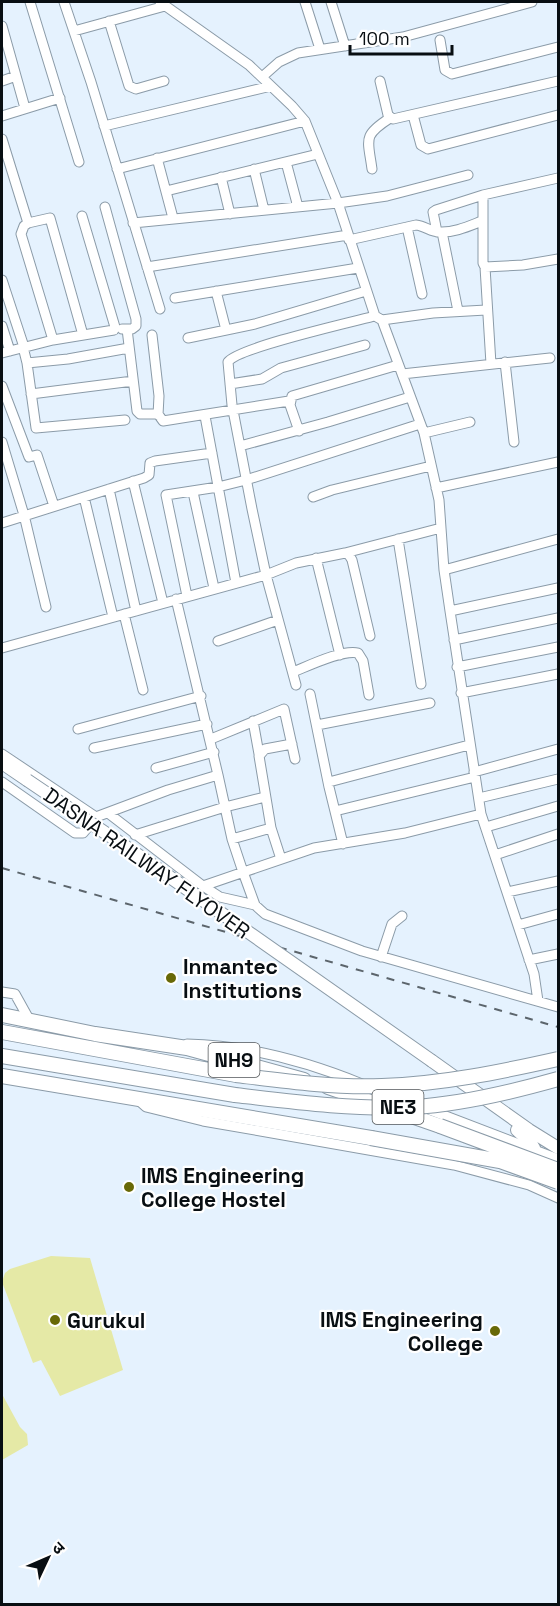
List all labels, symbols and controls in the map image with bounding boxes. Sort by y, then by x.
scale bar [350,18,452,56]
text: 100 m [359,27,410,50]
street label: DASNA RAILWAY FLYOVER [39,781,255,945]
place label: Inmantec Institutions [183,953,302,1004]
marker: Inmantec Institutions [164,971,178,985]
road number: NH9 [208,1043,260,1077]
road number: NE3 [372,1090,424,1124]
place label: IMS Engineering College Hostel [141,1162,304,1213]
marker: IMS Engineering College Hostel [122,1180,136,1194]
place label: IMS Engineering College [320,1306,483,1357]
place label: Gurukul [67,1307,145,1334]
marker: Gurukul [48,1313,62,1327]
marker: IMS Engineering College [488,1324,502,1338]
north arrow [18,1528,78,1588]
text: उ [48,1537,70,1559]

